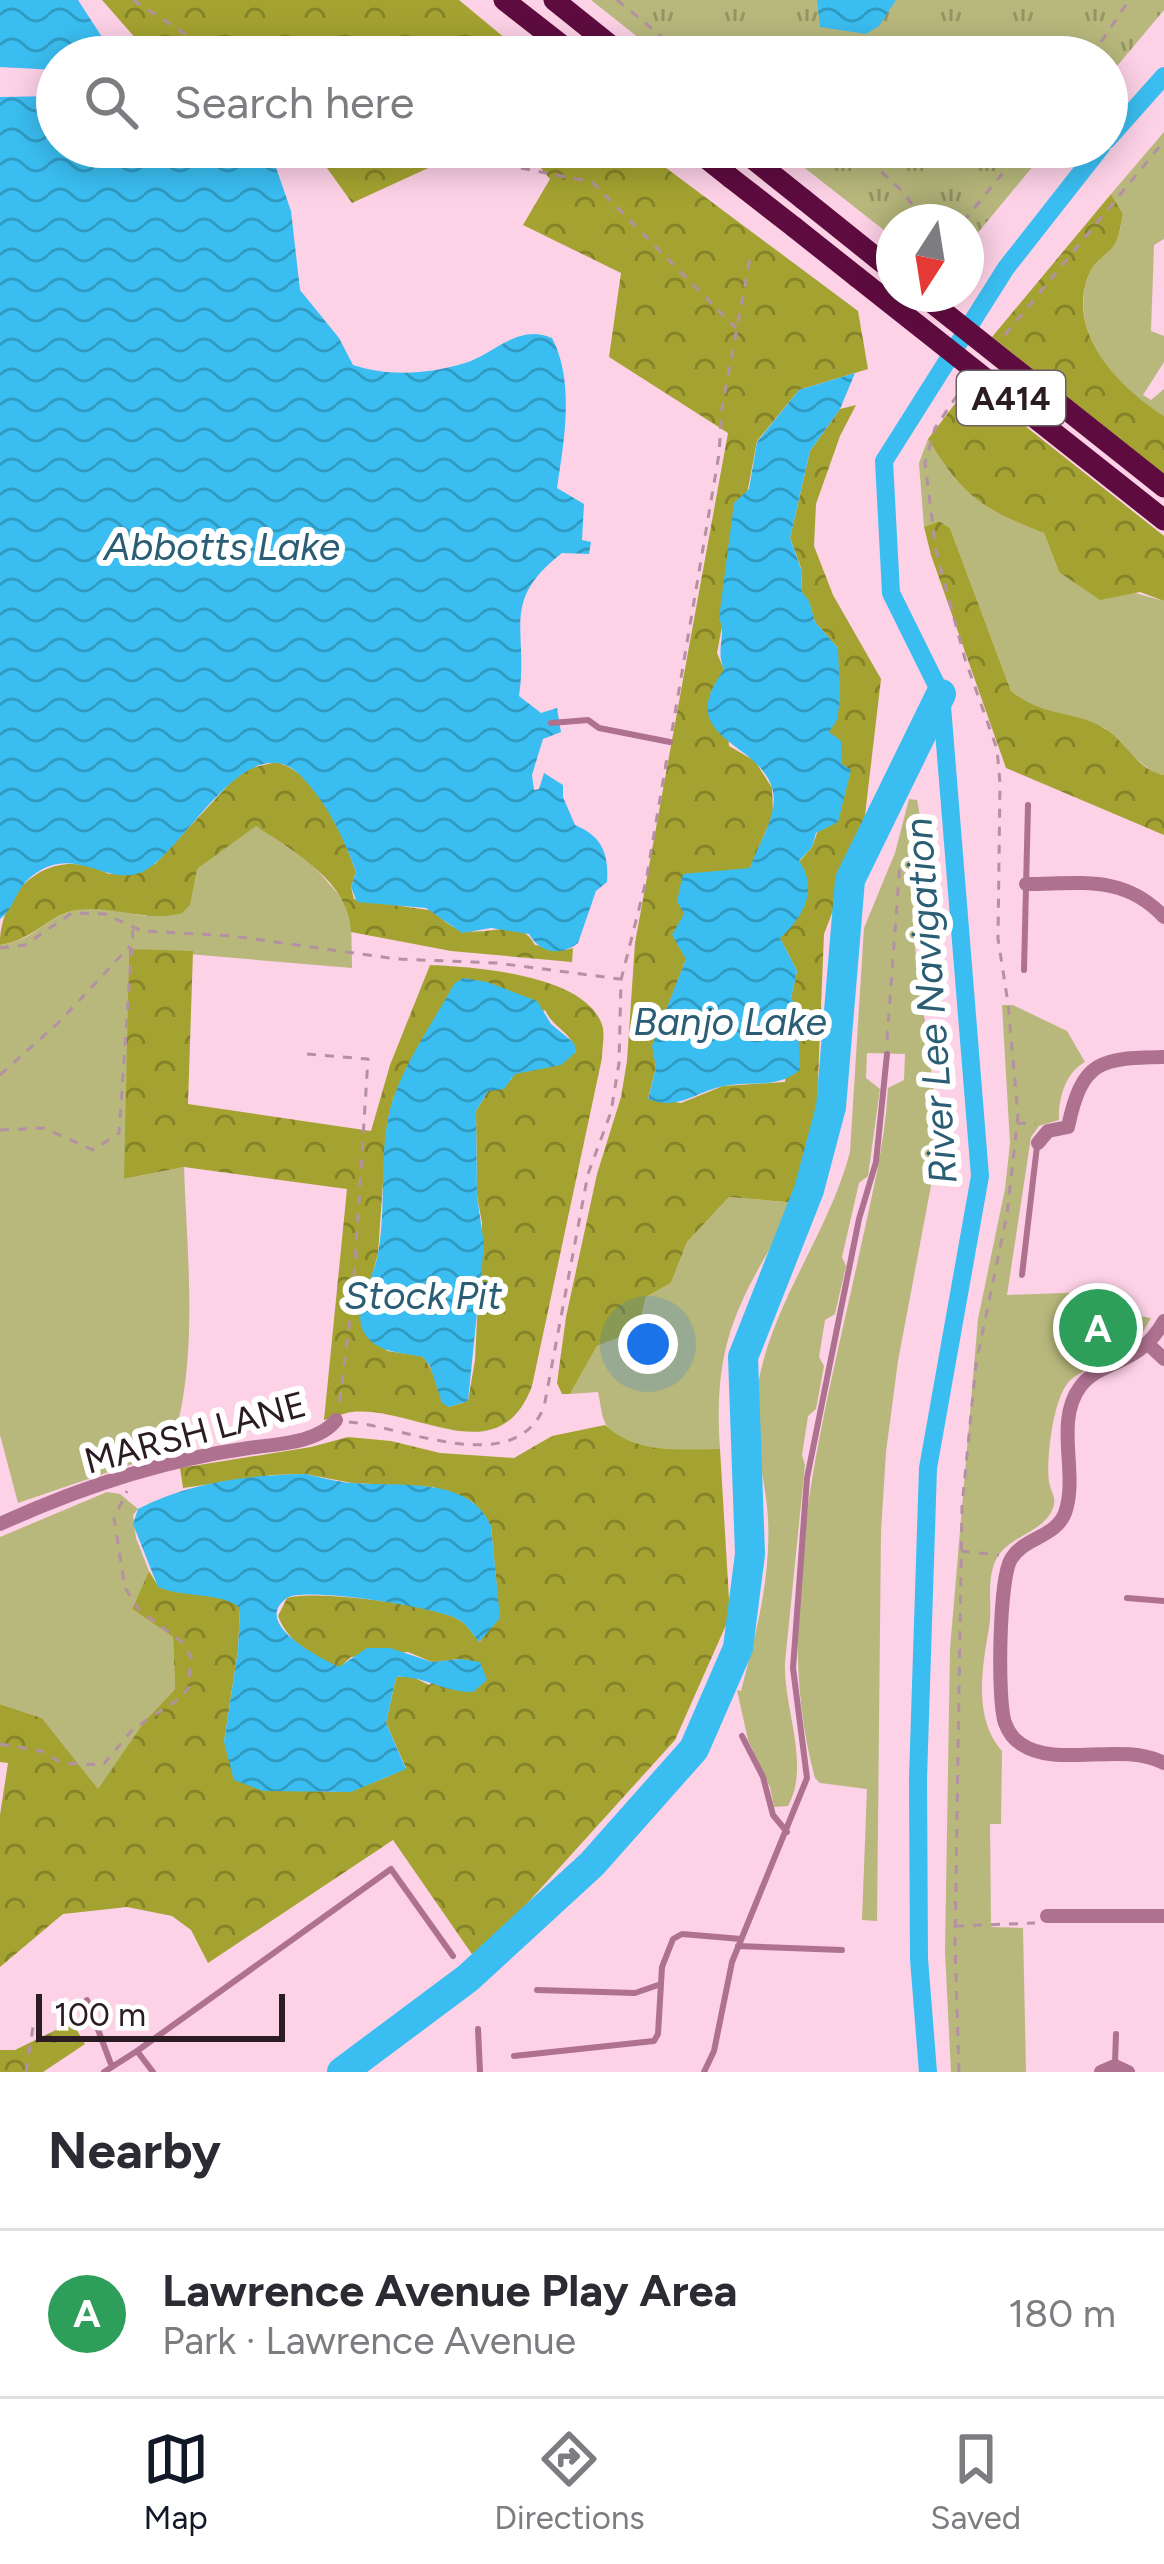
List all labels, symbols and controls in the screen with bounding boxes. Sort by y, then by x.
search box [36,36,1128,168]
icon: search [78,69,144,135]
text: Search here [174,75,414,129]
north arrow [876,204,984,312]
road number: A414 [957,371,1065,425]
water label: Abbotts Lake [102,523,340,570]
water label: River Lee Navigation [894,816,967,1186]
water label: Banjo Lake [633,998,827,1045]
water label: Stock Pit [344,1272,503,1319]
pin: A [1059,1283,1137,1373]
your location [618,1314,678,1374]
street label: MARSH LANE [80,1382,311,1483]
scale bar [36,1988,285,2041]
text: 100 m [54,1995,146,2034]
text: Nearby [48,2120,221,2181]
text: Lawrence Avenue Play Area [162,2263,737,2317]
text: A [73,2290,101,2337]
text: 180 m [1008,2290,1116,2337]
text: Park · Lawrence Avenue [162,2317,576,2364]
tab: Map [143,2426,209,2537]
tab: Directions [494,2426,645,2537]
tab: Saved [930,2426,1021,2537]

